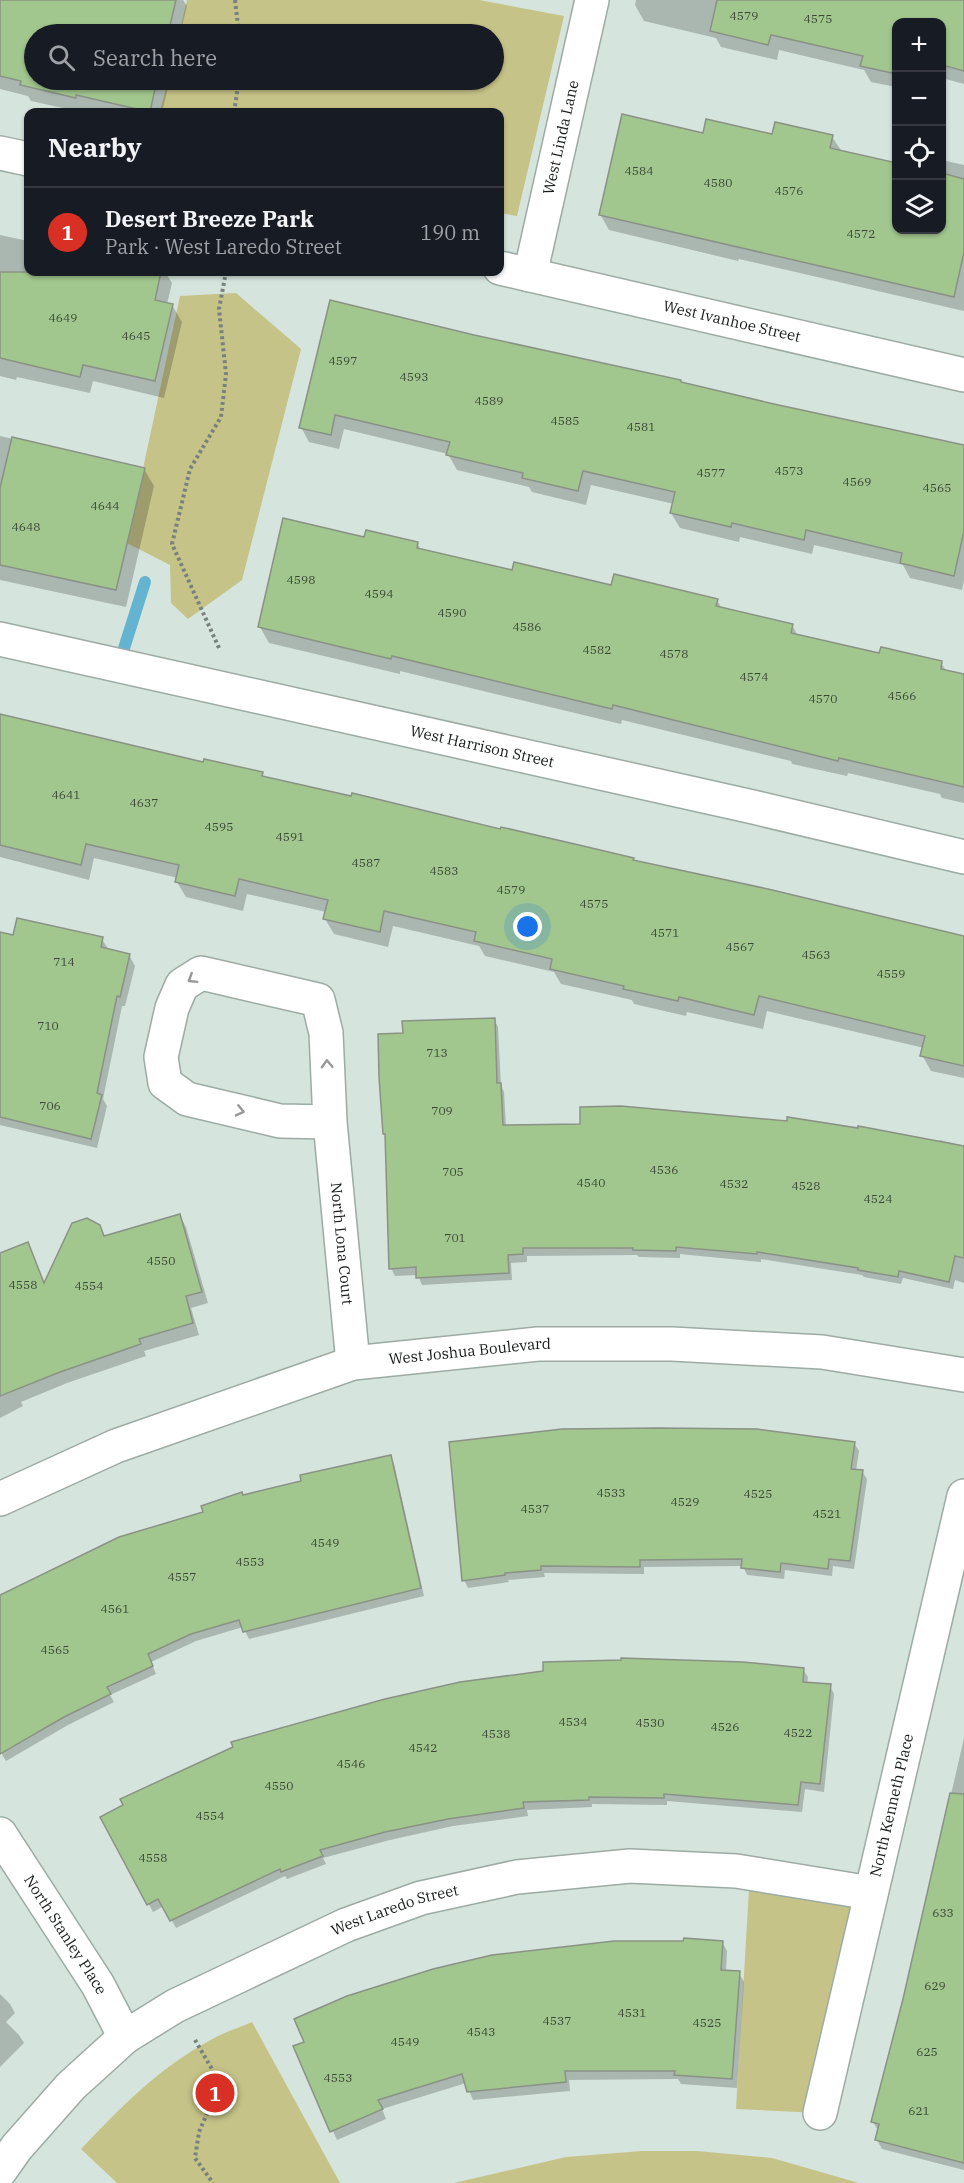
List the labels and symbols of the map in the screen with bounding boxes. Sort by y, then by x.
house number: 4579 [730,8,758,23]
house number: 4575 [804,11,832,26]
street label: West Linda Lane [538,78,583,196]
house number: 4584 [625,163,653,178]
house number: 4580 [704,175,732,190]
house number: 4576 [775,183,803,198]
house number: 4572 [847,226,875,241]
street label: West Ivanhoe Street [661,296,803,346]
house number: 4649 [49,310,77,325]
house number: 4645 [122,328,150,343]
house number: 4597 [329,353,357,368]
house number: 4593 [400,369,428,384]
house number: 4589 [475,393,503,408]
house number: 4585 [551,413,579,428]
house number: 4581 [627,419,655,434]
house number: 4573 [775,463,803,478]
house number: 4577 [697,465,725,480]
house number: 4569 [843,474,871,489]
house number: 4565 [923,480,951,495]
house number: 4644 [91,498,119,513]
house number: 4648 [12,519,40,534]
house number: 4598 [287,572,315,587]
house number: 4594 [365,586,393,601]
house number: 4590 [438,605,466,620]
house number: 4586 [513,619,541,634]
house number: 4582 [583,642,611,657]
house number: 4578 [660,646,688,661]
house number: 4574 [740,669,768,684]
house number: 4566 [888,688,916,703]
house number: 4570 [809,691,837,706]
street label: West Harrison Street [408,721,556,771]
house number: 4641 [52,787,80,802]
house number: 4637 [130,795,158,810]
house number: 4595 [205,819,233,834]
house number: 4591 [276,829,304,844]
house number: 4587 [352,855,380,870]
house number: 4583 [430,863,458,878]
house number: 4579 [497,882,525,897]
house number: 4575 [580,896,608,911]
your location [513,912,542,941]
house number: 4571 [651,925,679,940]
house number: 4567 [726,939,754,954]
house number: 4563 [802,947,830,962]
house number: 714 [53,954,75,969]
house number: 4559 [877,966,905,981]
one-way arrow [188,971,198,983]
house number: 710 [37,1018,59,1033]
house number: 713 [426,1045,448,1060]
one-way arrow [321,1059,334,1068]
house number: 706 [39,1098,61,1113]
house number: 709 [431,1103,453,1118]
one-way arrow [235,1104,245,1117]
house number: 4536 [650,1162,678,1177]
house number: 705 [442,1164,464,1179]
house number: 4540 [577,1175,605,1190]
house number: 4532 [720,1176,748,1191]
house number: 4528 [792,1178,820,1193]
street label: North Lona Court [327,1181,357,1306]
house number: 4524 [864,1191,892,1206]
house number: 701 [444,1230,466,1245]
house number: 4550 [147,1253,175,1268]
house number: 4558 [9,1277,37,1292]
house number: 4554 [75,1278,103,1293]
street label: West Joshua Boulevard [388,1334,551,1368]
house number: 4533 [597,1485,625,1500]
house number: 4525 [744,1486,772,1501]
house number: 4529 [671,1494,699,1509]
house number: 4537 [521,1501,549,1516]
house number: 4521 [813,1506,841,1521]
house number: 4549 [311,1535,339,1550]
house number: 4553 [236,1554,264,1569]
house number: 4557 [168,1569,196,1584]
house number: 4561 [101,1601,129,1616]
house number: 4565 [41,1642,69,1657]
house number: 4534 [559,1714,587,1729]
house number: 4530 [636,1715,664,1730]
house number: 4526 [711,1719,739,1734]
house number: 4522 [784,1725,812,1740]
house number: 4538 [482,1726,510,1741]
street label: North Kenneth Place [865,1732,917,1879]
house number: 4542 [409,1740,437,1755]
house number: 4546 [337,1756,365,1771]
house number: 4550 [265,1778,293,1793]
house number: 4554 [196,1808,224,1823]
house number: 4558 [139,1850,167,1865]
street label: North Stanley Place [20,1871,111,1997]
street label: West Laredo Street [328,1880,460,1940]
house number: 633 [932,1905,954,1920]
house number: 629 [924,1978,946,1993]
house number: 4531 [618,2005,646,2020]
house number: 4537 [543,2013,571,2028]
house number: 4525 [693,2015,721,2030]
house number: 4543 [467,2024,495,2039]
house number: 4549 [391,2034,419,2049]
house number: 625 [916,2044,938,2059]
pin: 1 [196,2070,234,2116]
house number: 4553 [324,2070,352,2085]
house number: 621 [908,2103,930,2118]

